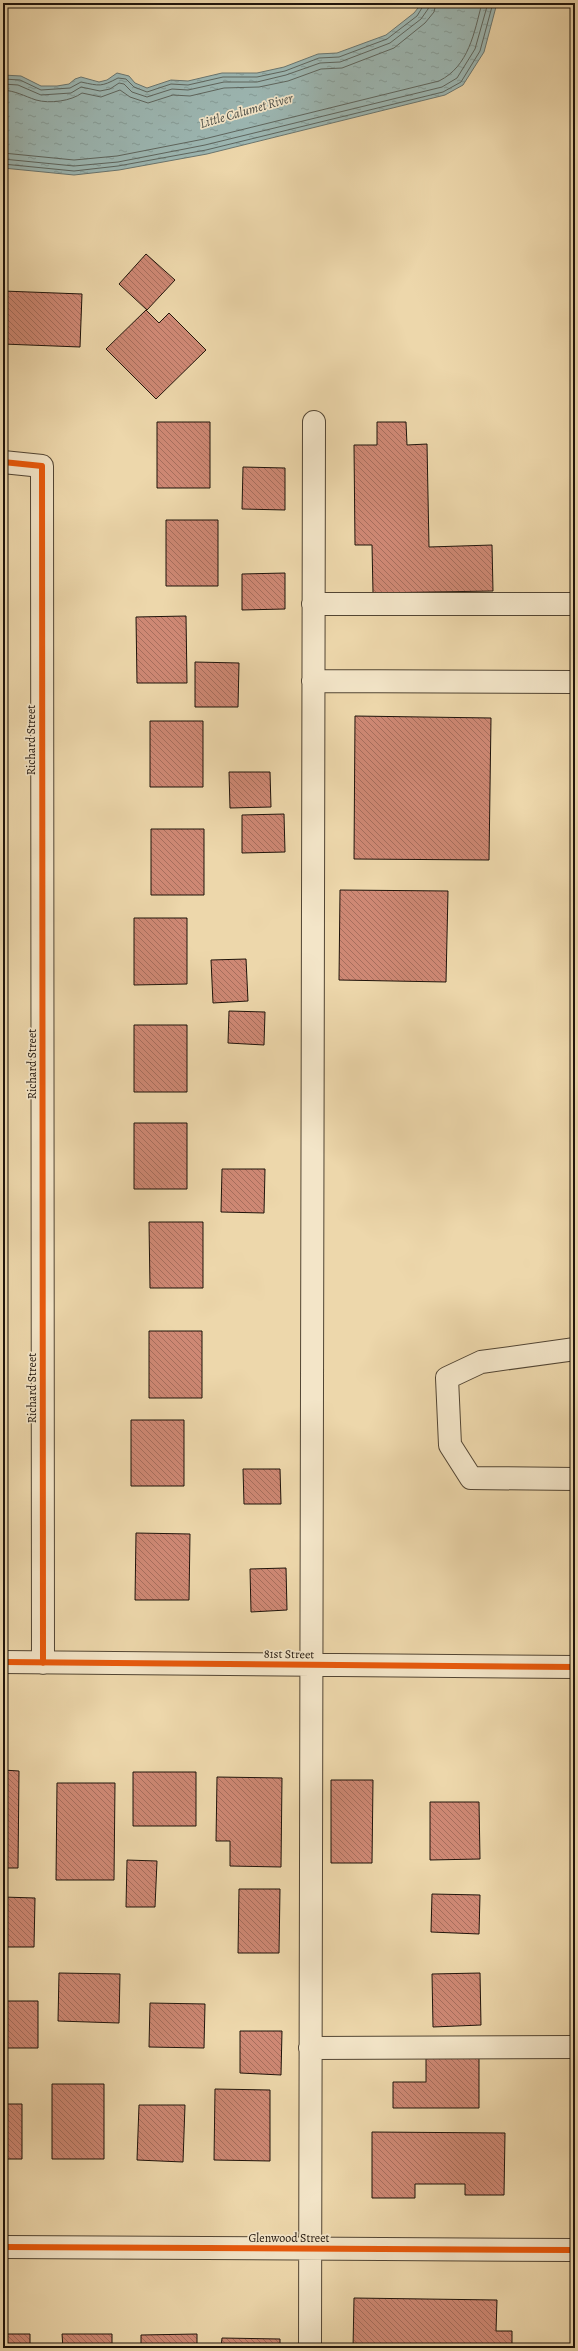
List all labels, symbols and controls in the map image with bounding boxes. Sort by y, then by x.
water label: Little Calumet River [198,89,295,132]
street label: Richard Street [23,705,39,775]
street label: Richard Street [24,1029,40,1099]
street label: Richard Street [24,1353,40,1423]
street label: 81st Street [264,1646,314,1662]
street label: Glenwood Street [248,2230,330,2246]

